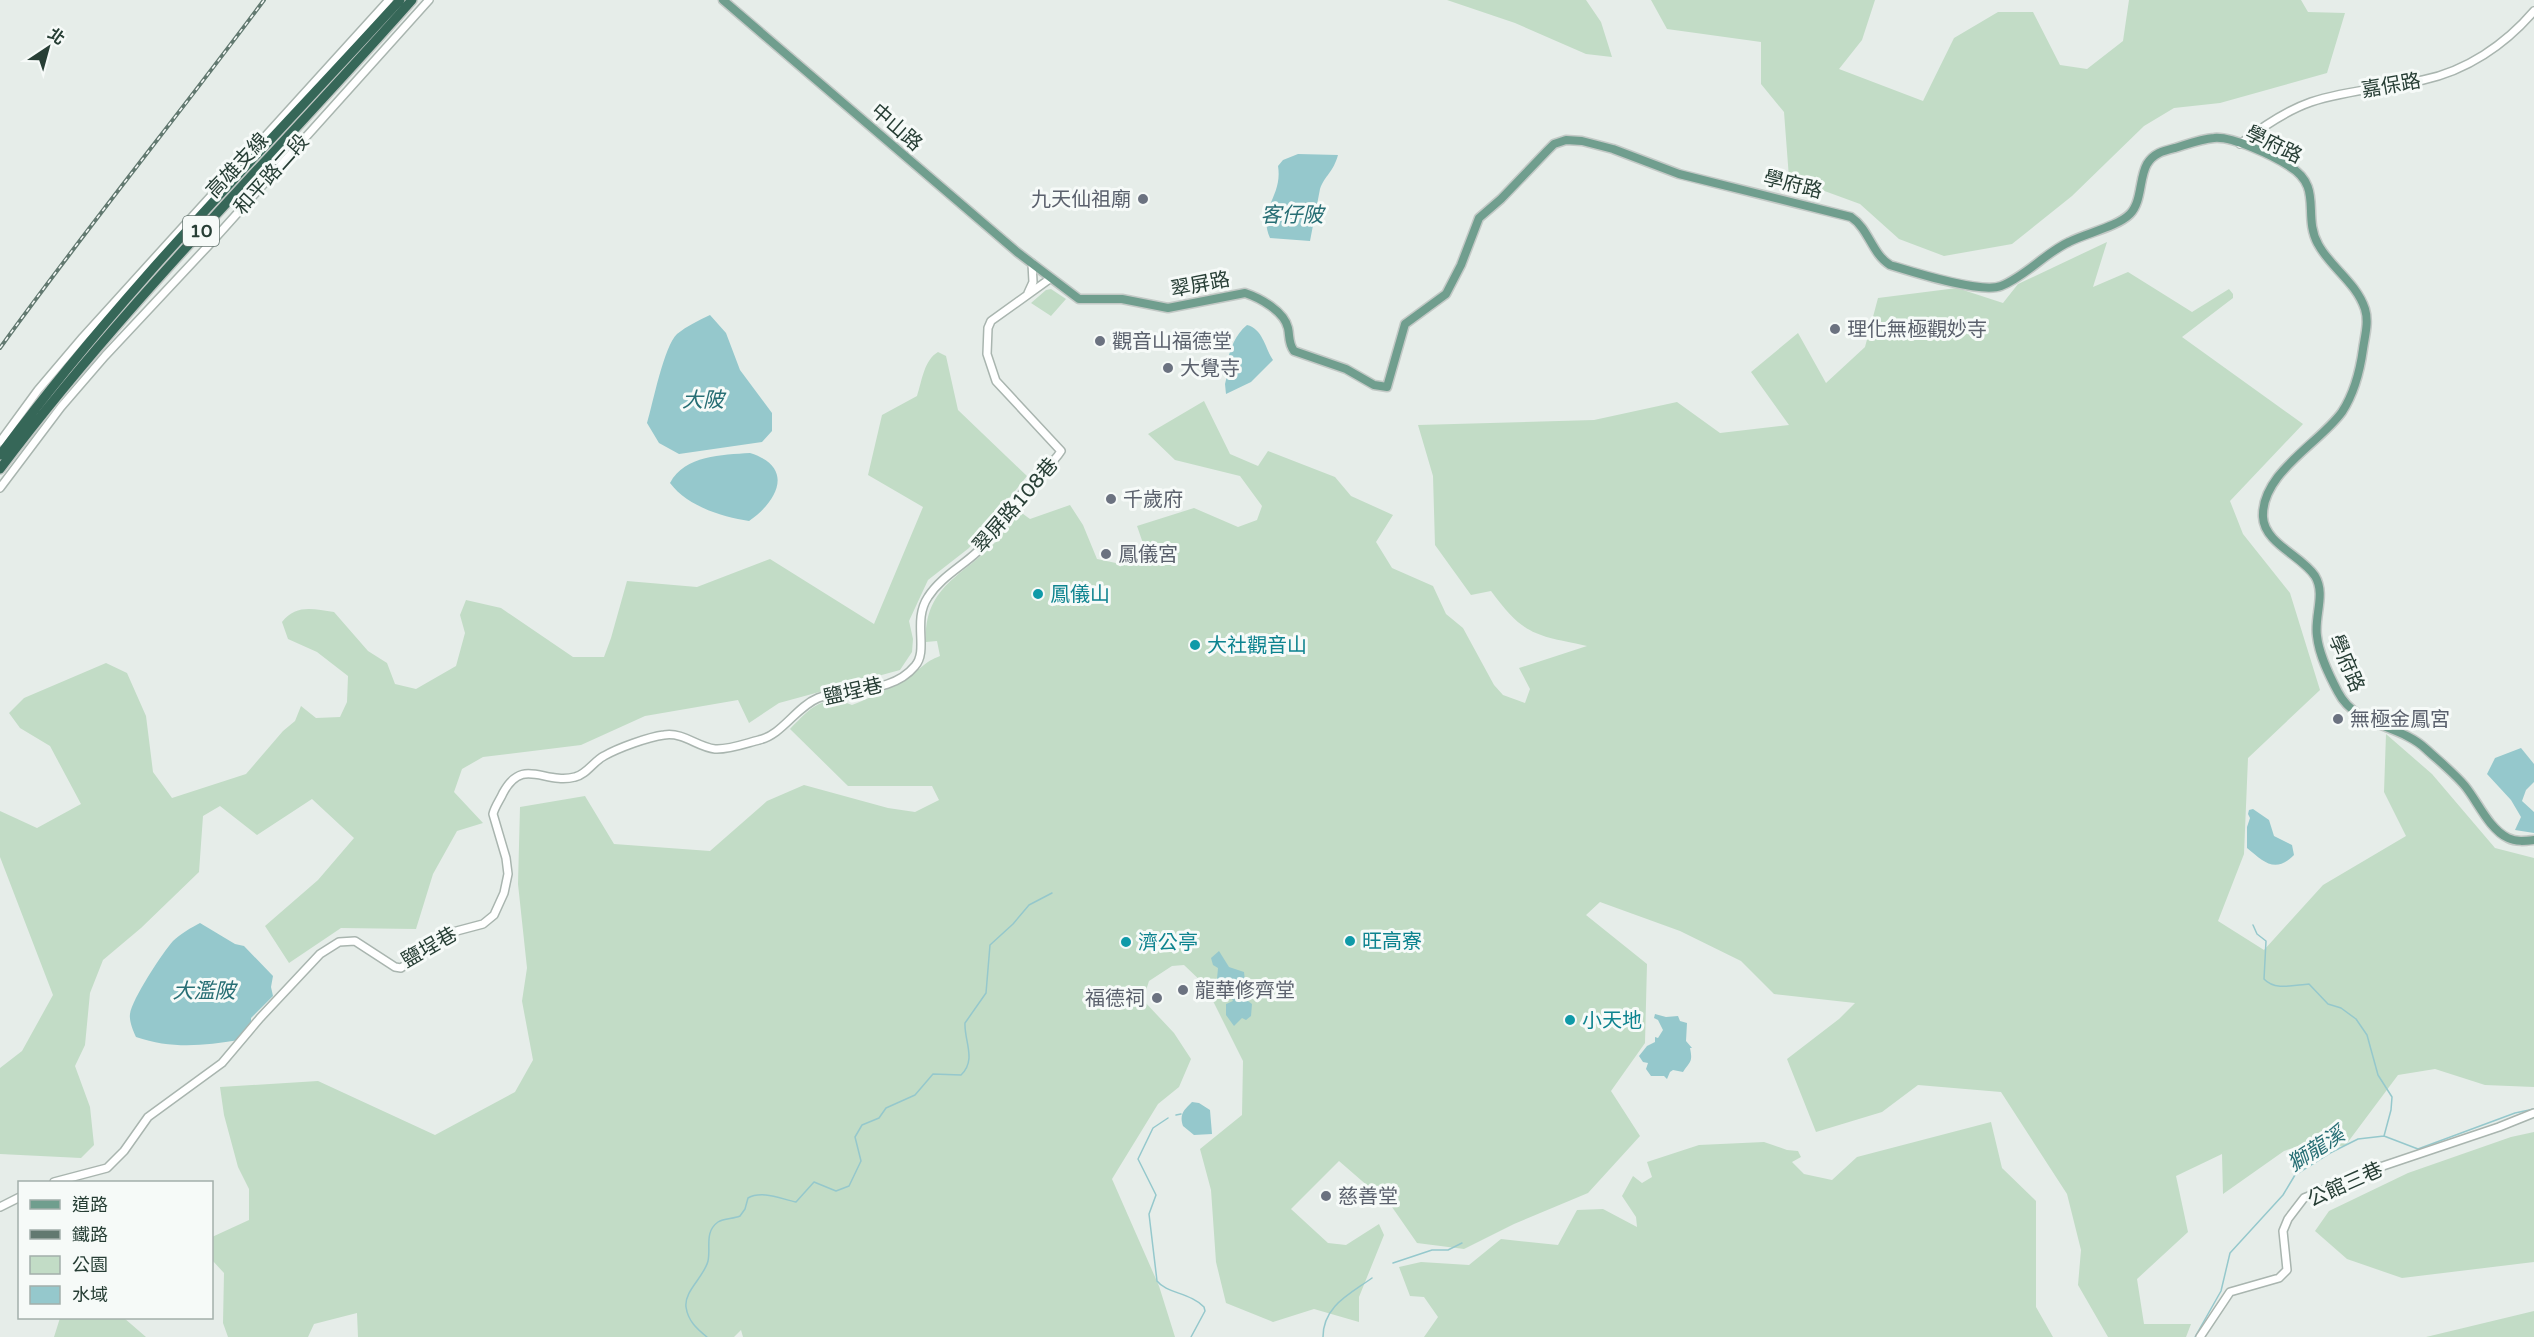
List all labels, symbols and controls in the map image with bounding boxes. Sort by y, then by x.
north arrow [18,18,78,78]
text: 北 [44,24,69,49]
street label: 嘉保路 [2360,69,2423,103]
street label: 中山路 [866,99,927,156]
street label: 學府路 [2241,121,2306,169]
street label: 高雄支線 [202,128,274,203]
street label: 和平路二段 [229,129,314,220]
street label: 學府路 [1761,166,1825,204]
place label: 九天仙祖廟 [1031,188,1131,212]
marker: 九天仙祖廟 [1136,192,1150,206]
water label: 客仔陂 [1261,203,1326,228]
road number: 10 [183,216,219,246]
street label: 翠屏路 [1168,267,1232,302]
place label: 理化無極觀妙寺 [1847,318,1987,342]
marker: 理化無極觀妙寺 [1828,322,1842,336]
place label: 觀音山福德堂 [1112,330,1232,354]
marker: 觀音山福德堂 [1093,334,1107,348]
place label: 大覺寺 [1180,357,1240,381]
marker: 大覺寺 [1161,361,1175,375]
water label: 大陂 [682,388,727,413]
street label: 翠屏路108巷 [968,453,1063,558]
place label: 千歲府 [1123,488,1183,512]
marker: 千歲府 [1104,492,1118,506]
place label: 鳳儀宮 [1118,543,1178,567]
marker: 鳳儀宮 [1099,547,1113,561]
place label: 鳳儀山 [1050,583,1110,607]
marker: 鳳儀山 [1031,587,1045,601]
street label: 學府路 [2323,631,2369,696]
place label: 大社觀音山 [1207,634,1307,658]
marker: 大社觀音山 [1188,638,1202,652]
street label: 鹽埕巷 [821,674,885,710]
place label: 無極金鳳宮 [2350,708,2450,732]
marker: 無極金鳳宮 [2331,712,2345,726]
street label: 鹽埕巷 [398,922,461,973]
place label: 旺高寮 [1362,930,1422,954]
place label: 濟公亭 [1138,931,1198,955]
marker: 旺高寮 [1343,934,1357,948]
marker: 濟公亭 [1119,935,1133,949]
water label: 大濫陂 [173,979,238,1004]
place label: 龍華修齊堂 [1195,979,1295,1003]
marker: 龍華修齊堂 [1176,983,1190,997]
place label: 福德祠 [1085,987,1145,1011]
marker: 福德祠 [1150,991,1164,1005]
place label: 小天地 [1582,1009,1642,1033]
marker: 小天地 [1563,1013,1577,1027]
water label: 獅龍溪 [2283,1120,2352,1177]
street label: 公館三巷 [2304,1158,2387,1212]
legend [18,1181,213,1319]
place label: 慈善堂 [1338,1185,1398,1209]
marker: 慈善堂 [1319,1189,1333,1203]
text: 道路 [72,1194,108,1216]
text: 鐵路 [72,1224,108,1246]
text: 公園 [72,1254,108,1276]
text: 水域 [72,1284,108,1306]

